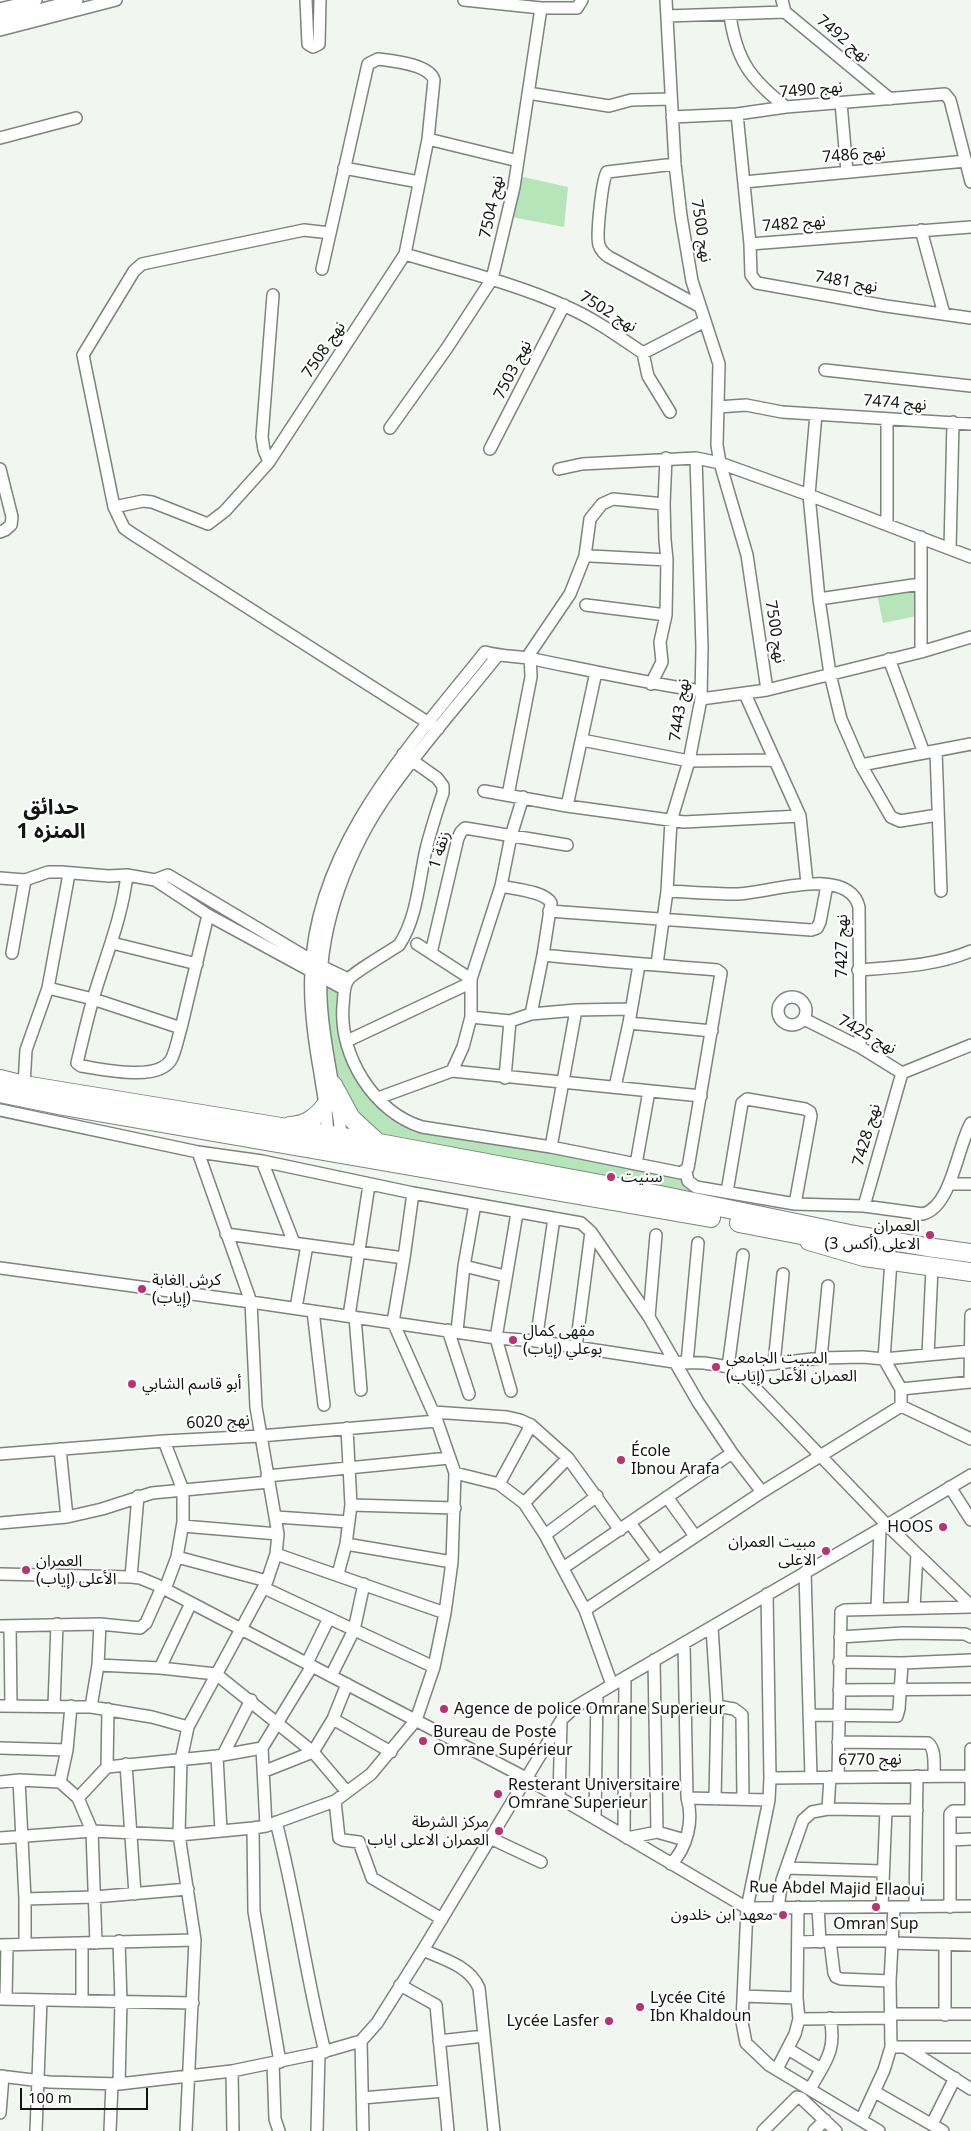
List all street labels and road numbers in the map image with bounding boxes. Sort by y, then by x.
street label: نهج 7492 [812,11,874,67]
street label: نهج 7490 [779,78,843,102]
street label: نهج 7486 [822,143,886,167]
street label: نهج 7504 [476,174,508,240]
street label: نهج 7500 [687,198,715,264]
street label: نهج 7482 [762,212,826,236]
street label: نهج 7481 [813,267,879,297]
street label: نهج 7502 [576,287,640,337]
street label: نهج 7508 [298,318,350,382]
street label: نهج 7503 [490,337,536,403]
street label: نهج 7474 [863,391,927,415]
street label: نهج 7500 [761,599,789,665]
street label: نهج 7443 [666,677,694,743]
street label: زنقة 1 [425,829,455,871]
street label: نهج 7427 [832,914,852,978]
street label: نهج 7425 [835,1011,899,1059]
street label: نهج 7428 [849,1102,885,1168]
street label: نهج 6020 [186,1411,250,1433]
street label: نهج 6770 [838,1750,902,1770]
street label: Rue Abdel Majid Ellaoui [749,1878,925,1900]

